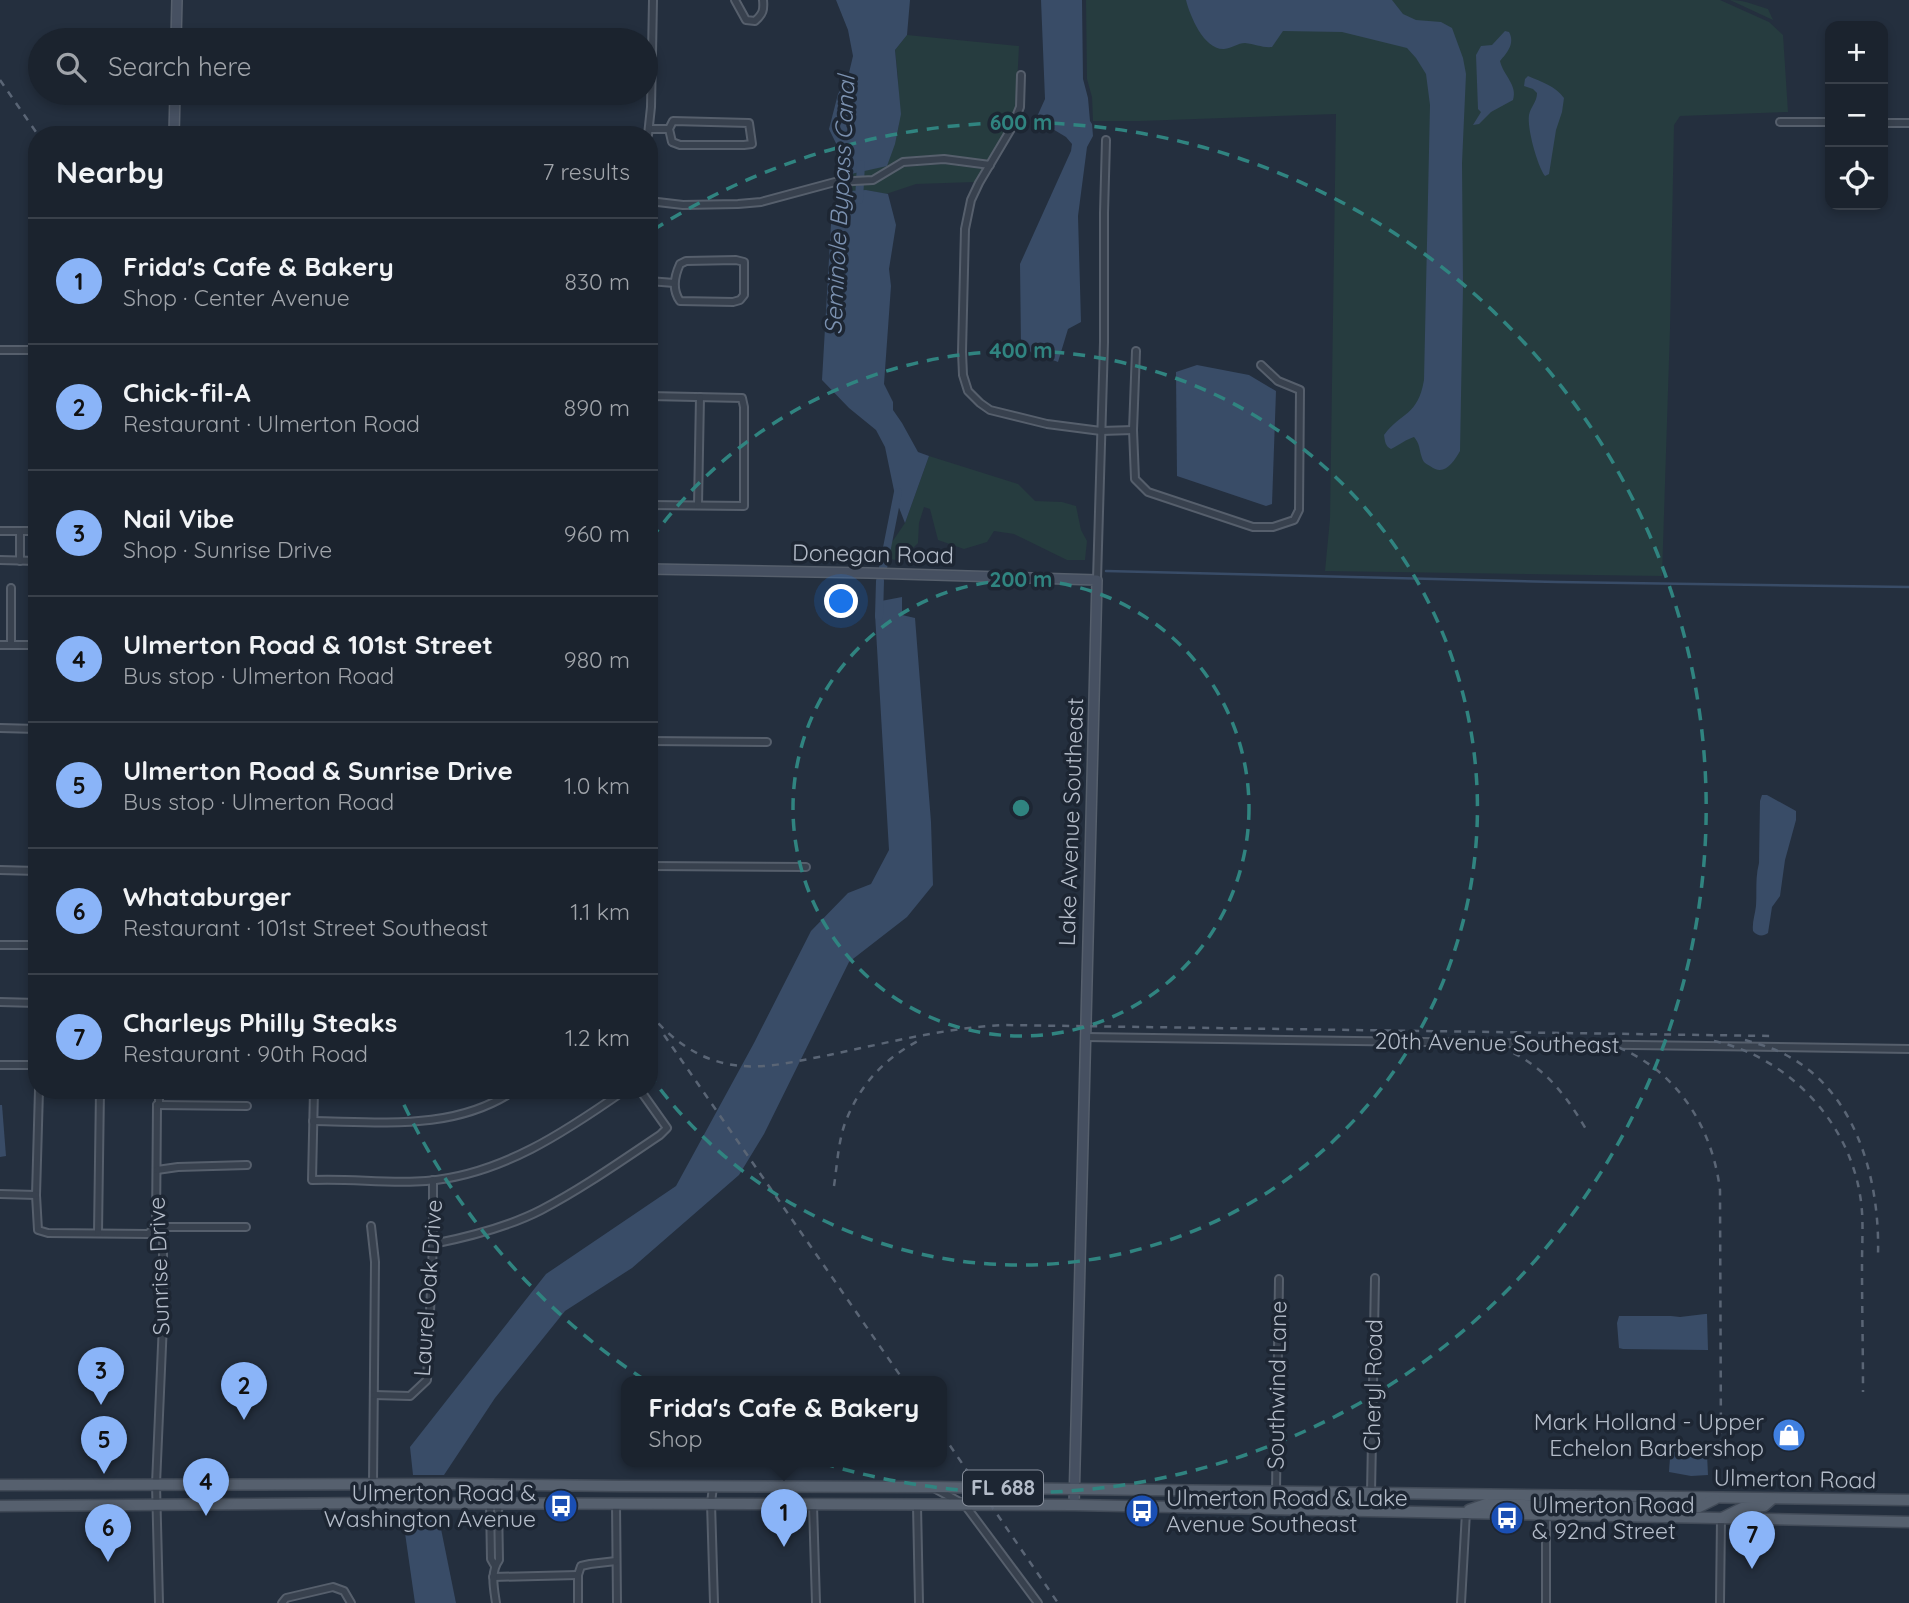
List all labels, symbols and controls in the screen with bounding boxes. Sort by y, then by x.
map controls [1825,21,1888,210]
button: + [1825,21,1888,84]
search box [28,28,658,105]
icon: search [52,48,90,86]
text: Search here [108,50,252,83]
water label: Seminole Bypass Canal [817,72,861,335]
button: − [1825,84,1888,147]
text: 600 m [990,109,1052,135]
button: locate [1825,147,1888,210]
text: Nearby [56,153,164,191]
text: 7 results [542,157,630,186]
text: Frida's Cafe & Bakery [123,250,394,283]
text: 1 [75,267,83,296]
text: 830 m [565,267,630,296]
text: Shop · Center Avenue [123,283,350,312]
text: 400 m [989,337,1053,363]
text: Chick-fil-A [123,376,251,409]
text: 2 [72,393,86,422]
text: 890 m [564,393,630,422]
text: Restaurant · Ulmerton Road [123,409,420,438]
text: Nail Vibe [123,502,234,535]
text: 3 [73,519,85,548]
text: 960 m [564,519,630,548]
text: Shop · Sunrise Drive [123,535,332,564]
street label: Donegan Road [792,538,954,569]
text: 200 m [990,566,1052,592]
your location [824,584,858,618]
text: Ulmerton Road & 101st Street [123,628,493,661]
text: 4 [72,645,86,674]
text: 980 m [564,645,630,674]
text: Bus stop · Ulmerton Road [123,661,394,690]
street label: Lake Avenue Southeast [1052,697,1089,947]
text: Ulmerton Road & Sunrise Drive [123,754,513,787]
text: 5 [72,771,86,800]
text: 1.0 km [564,771,630,800]
text: Bus stop · Ulmerton Road [123,787,394,816]
centre of rings [1009,796,1033,820]
text: Whataburger [123,880,291,913]
text: 6 [73,897,85,926]
text: 1.1 km [570,897,630,926]
text: Restaurant · 101st Street Southeast [123,913,488,942]
text: Charleys Philly Steaks [123,1006,397,1039]
text: 7 [73,1023,85,1052]
text: 1.2 km [565,1023,630,1052]
street label: 20th Avenue Southeast [1374,1026,1620,1059]
text: Restaurant · 90th Road [123,1039,368,1068]
street label: Sunrise Drive [142,1196,175,1336]
street label: Laurel Oak Drive [407,1198,448,1377]
street label: Southwind Lane [1261,1300,1292,1470]
street label: Cheryl Road [1357,1319,1388,1451]
pin: 3 [78,1347,124,1405]
pin: 2 [221,1362,267,1420]
popup [621,1376,947,1467]
text: Frida's Cafe & Bakery [649,1391,919,1424]
place label: Mark Holland - Upper Echelon Barbershop [1534,1407,1764,1462]
pin: 5 [81,1416,127,1474]
shop icon: Mark Holland - Upper Echelon Barbershop [1770,1416,1808,1454]
text: Shop [649,1424,702,1453]
pin: 4 [183,1458,229,1516]
street label: Ulmerton Road [1713,1463,1877,1494]
road number: FL 688 [963,1470,1043,1506]
place label: Ulmerton Road & Washington Avenue [324,1478,536,1533]
place label: Ulmerton Road & Lake Avenue Southeast [1166,1483,1408,1538]
bus stop icon: Ulmerton Road & Washington Avenue [542,1487,580,1525]
pin: 1 [761,1489,807,1547]
place label: Ulmerton Road & 92nd Street [1532,1490,1695,1545]
bus stop icon: Ulmerton Road & Lake Avenue Southeast [1123,1492,1161,1530]
bus stop icon: Ulmerton Road & 92nd Street [1488,1499,1526,1537]
pin: 6 [85,1504,131,1562]
pin: 7 [1729,1511,1775,1569]

